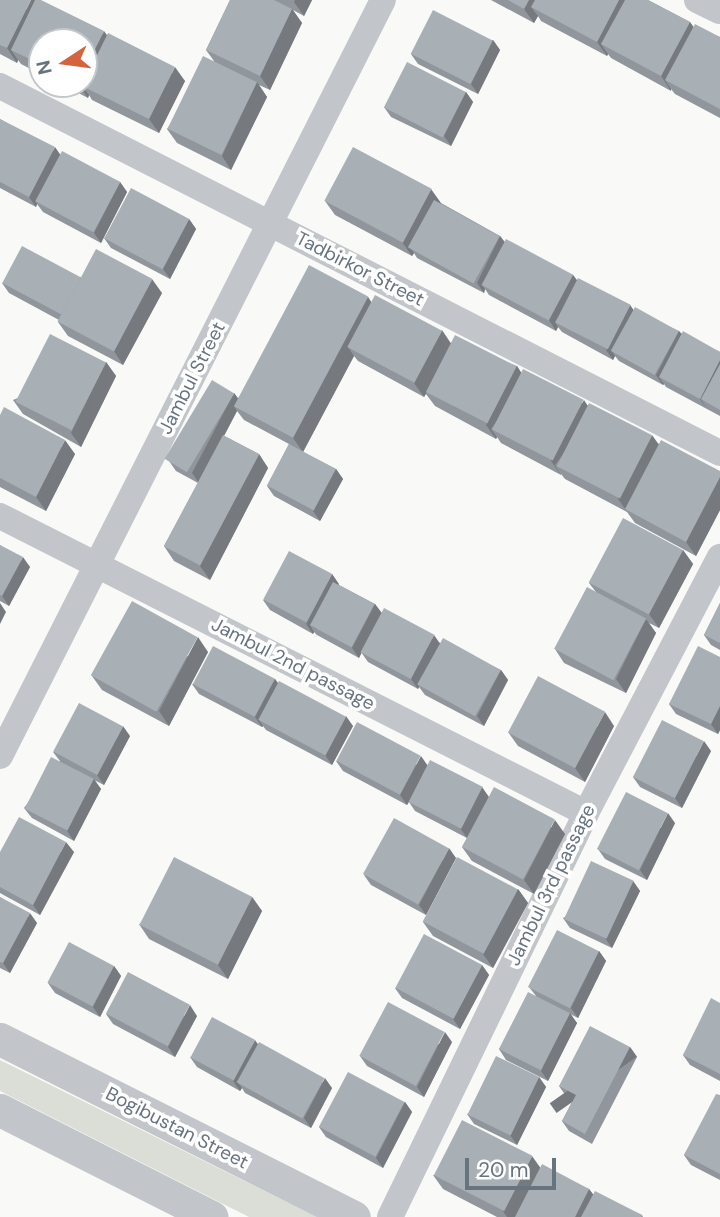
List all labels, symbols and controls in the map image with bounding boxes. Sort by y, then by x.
north arrow [28,28,98,98]
text: N [30,58,58,77]
street label: Tadbirkor Street [292,227,428,311]
street label: Jambul Street [154,318,230,438]
street label: Jambul 2nd passage [207,613,379,715]
street label: Jambul 3rd passage [502,801,600,969]
street label: Bogibustan Street [102,1082,252,1174]
scale bar [468,1144,559,1188]
text: 20 m [478,1156,529,1184]

